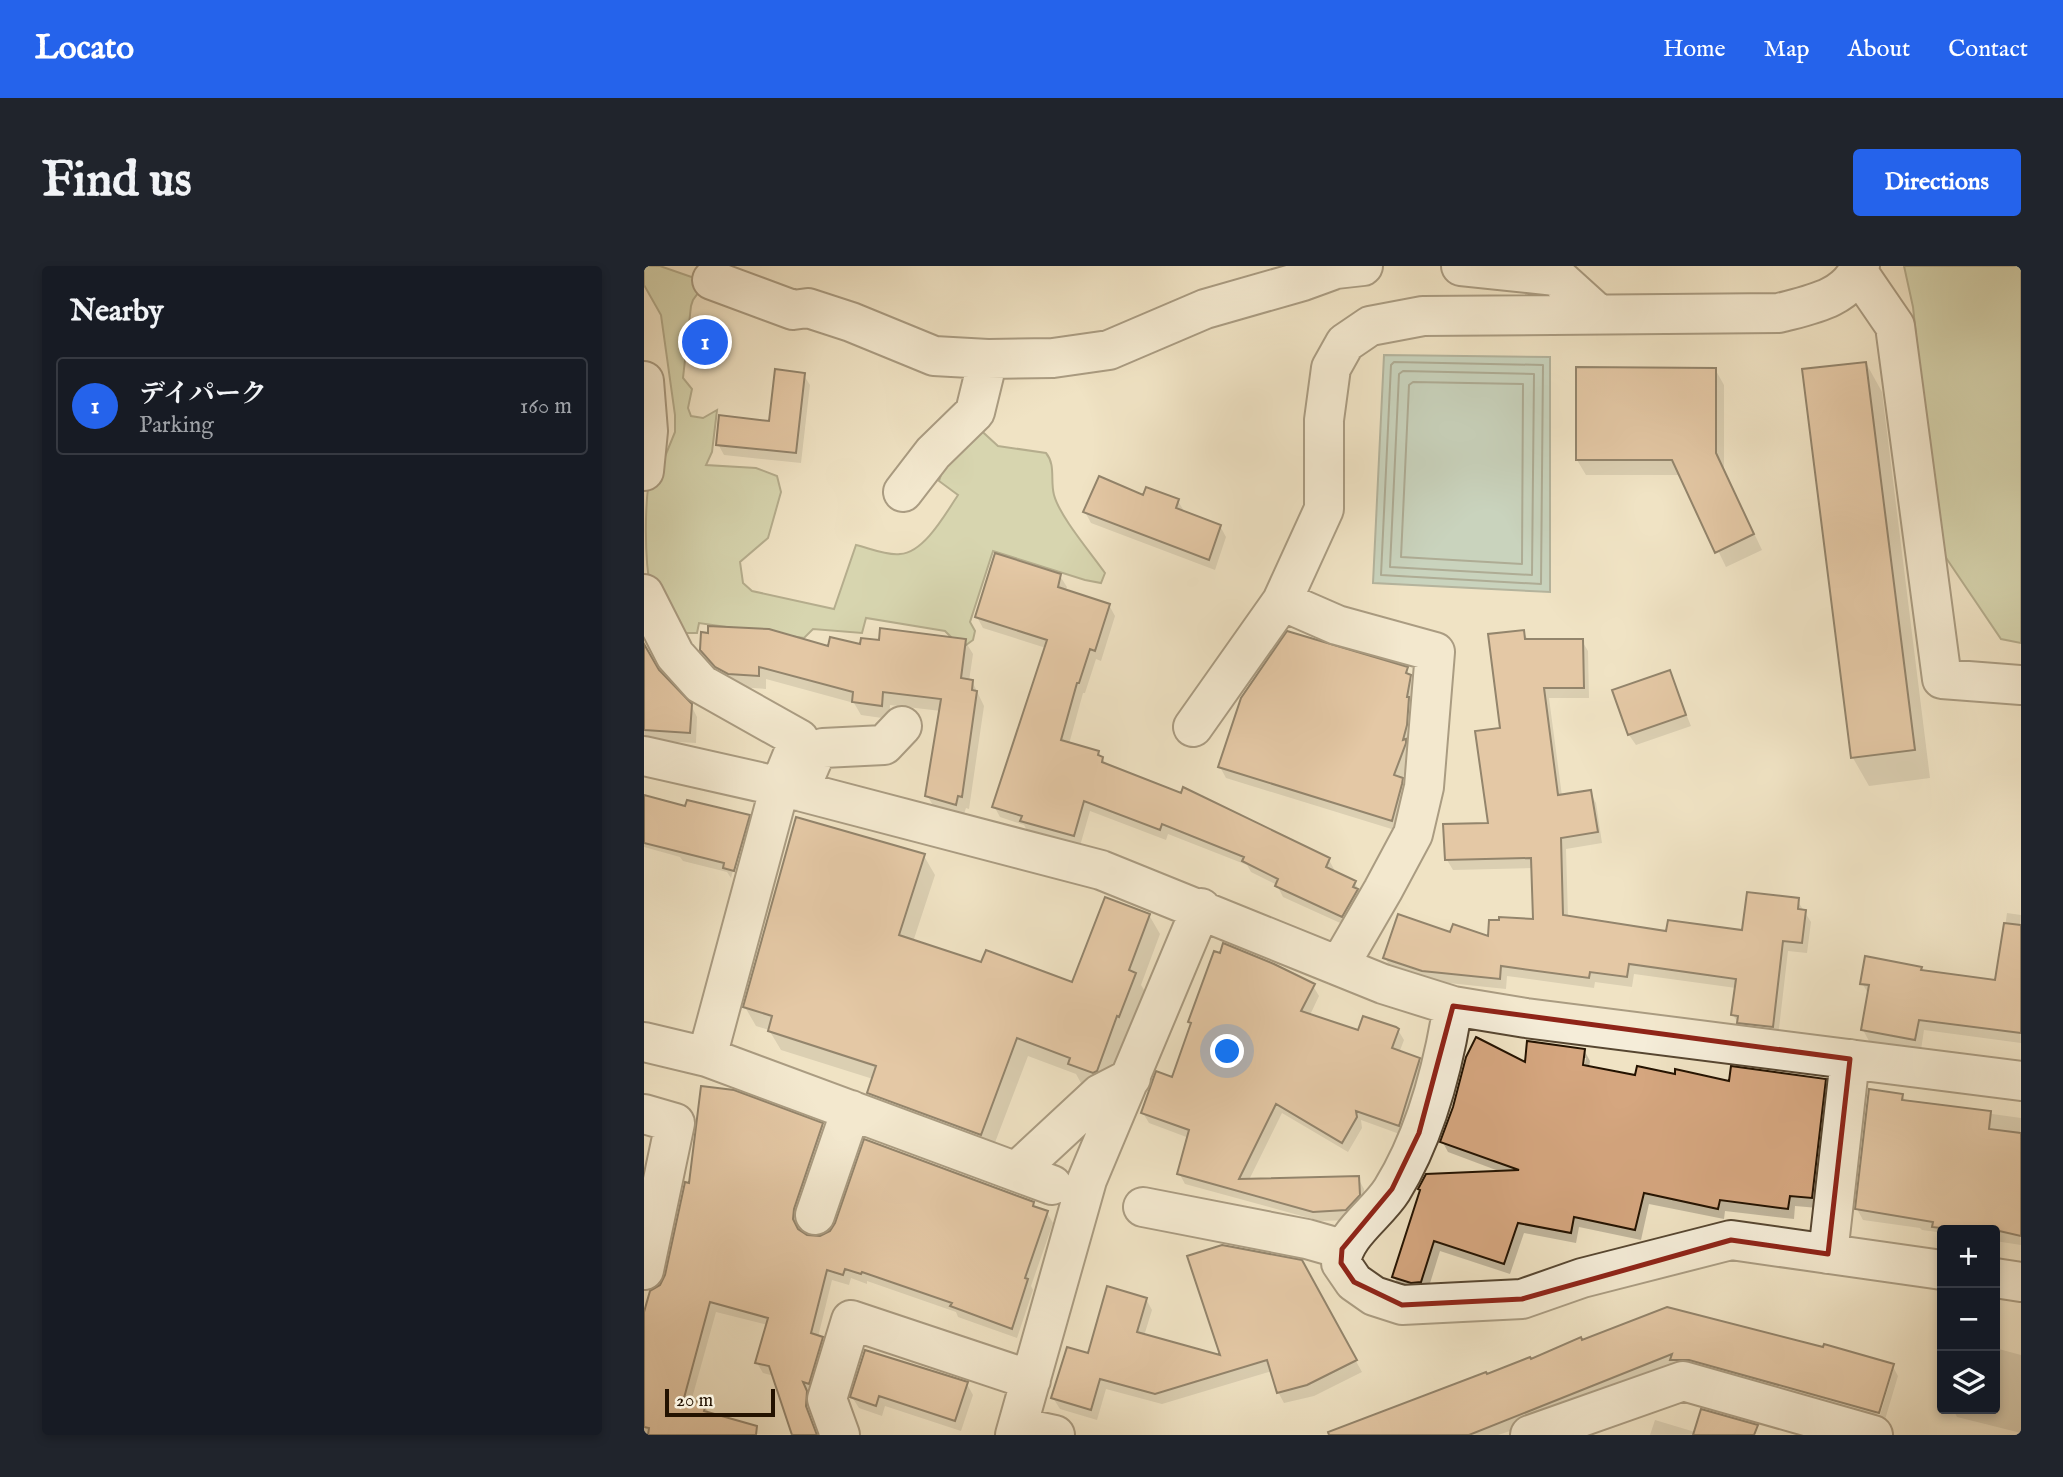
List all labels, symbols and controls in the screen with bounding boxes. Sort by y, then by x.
text: Locato [35,28,134,70]
text: Home [1663,34,1726,65]
text: Map [1764,34,1810,65]
text: About [1848,34,1910,65]
text: Contact [1948,34,2028,65]
button: Directions [1853,149,2021,216]
text: Find us [42,151,192,213]
text: Nearby [70,293,163,331]
pin: 1 [682,316,728,368]
text: デイパーク [139,378,267,411]
text: 1 [91,392,99,421]
text: 160 m [520,392,572,421]
text: Parking [139,411,214,440]
your location [1210,1034,1244,1068]
map controls [1937,1225,2000,1414]
button: + [1937,1225,2000,1288]
button: − [1937,1288,2000,1351]
button: layers [1937,1351,2000,1414]
scale bar [665,1386,775,1418]
text: 20 m [676,1389,713,1413]

